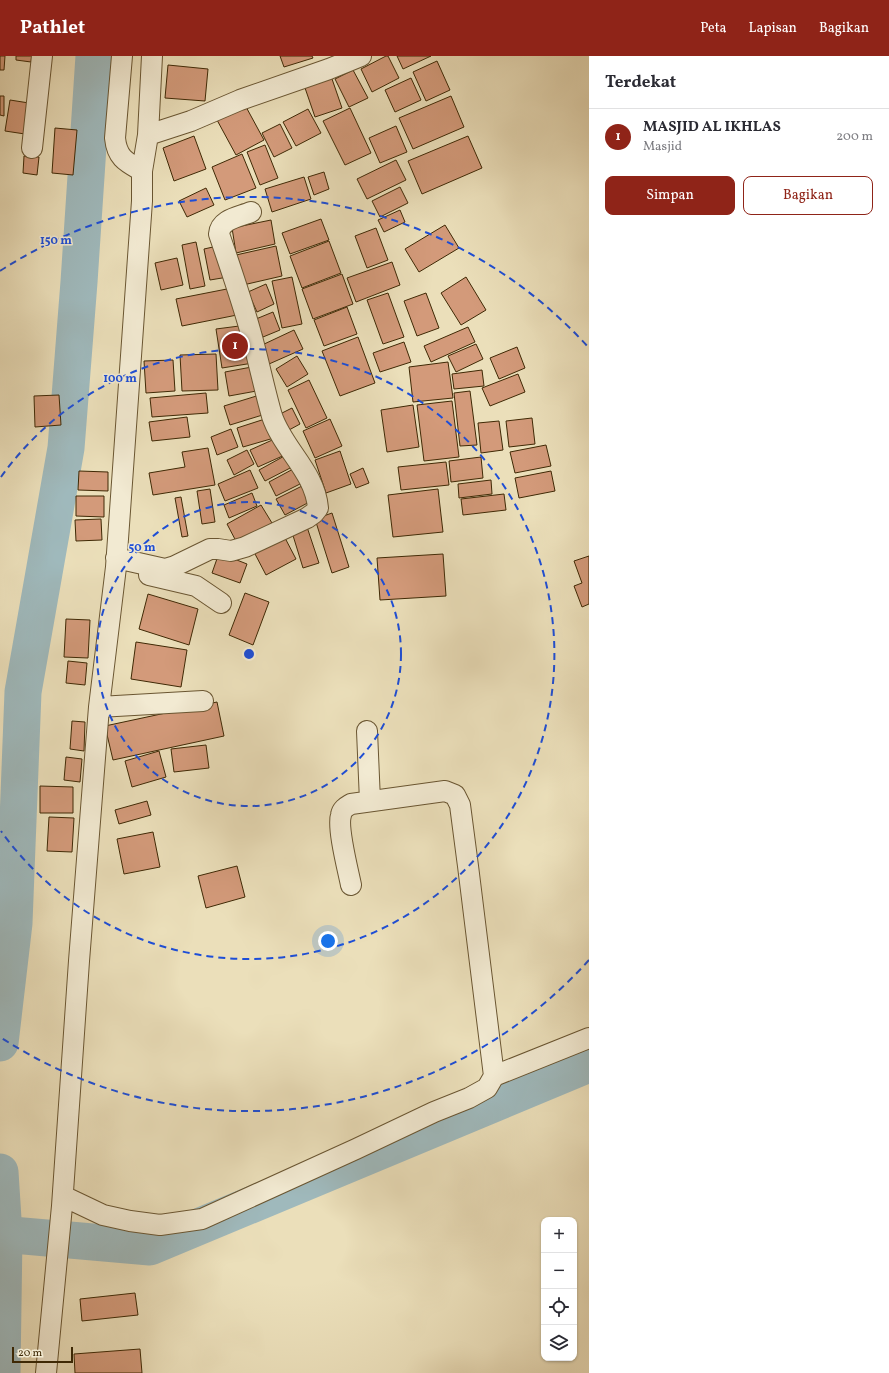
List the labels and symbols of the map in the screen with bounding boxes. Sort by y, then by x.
text: 150 m [40,233,72,249]
pin: 1 [222,331,248,361]
text: 100 m [103,371,137,387]
text: 50 m [128,540,156,556]
centre of rings [242,647,256,661]
your location [318,931,338,951]
scale bar [12,1345,73,1364]

